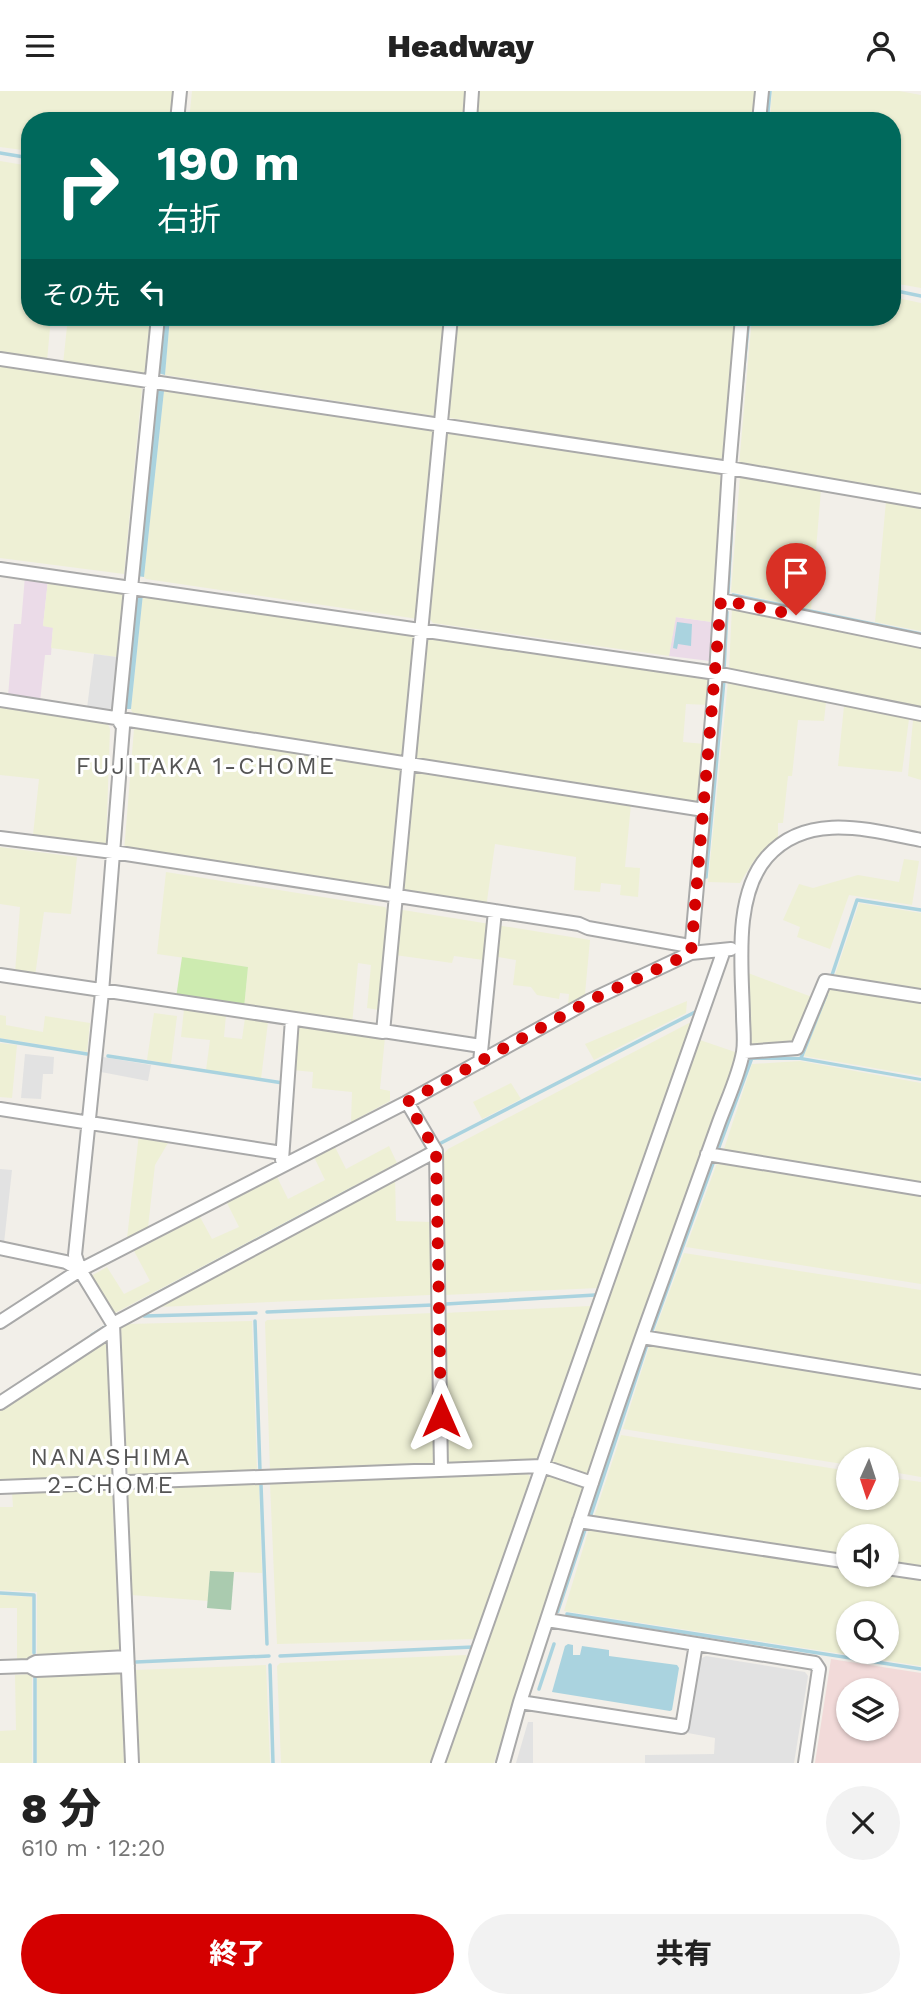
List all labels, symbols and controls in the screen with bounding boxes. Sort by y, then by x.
icon: menu [21,27,59,65]
text: Headway [387,27,534,65]
icon: person [862,27,900,65]
text: 190 m [157,134,300,192]
icon: right [42,140,133,231]
text: 右折 [157,200,221,238]
icon: left [134,273,172,311]
text: その先 [42,280,120,310]
pin [766,543,826,615]
icon: arrive [777,554,815,592]
district label: FUJITAKA 1-CHOME [76,752,336,780]
position arrow [404,1379,478,1453]
district label: NANASHIMA 2-CHOME [30,1443,192,1499]
north arrow [836,1447,900,1510]
map controls [836,1447,899,1741]
button: sound [836,1524,899,1587]
button: search [836,1601,899,1664]
button: layers [836,1678,899,1741]
text: 8 分 [21,1784,101,1833]
button: close [826,1786,900,1860]
text: 610 m · 12:20 [21,1835,165,1862]
button: 終了 [21,1914,454,1994]
button: 共有 [468,1914,900,1994]

